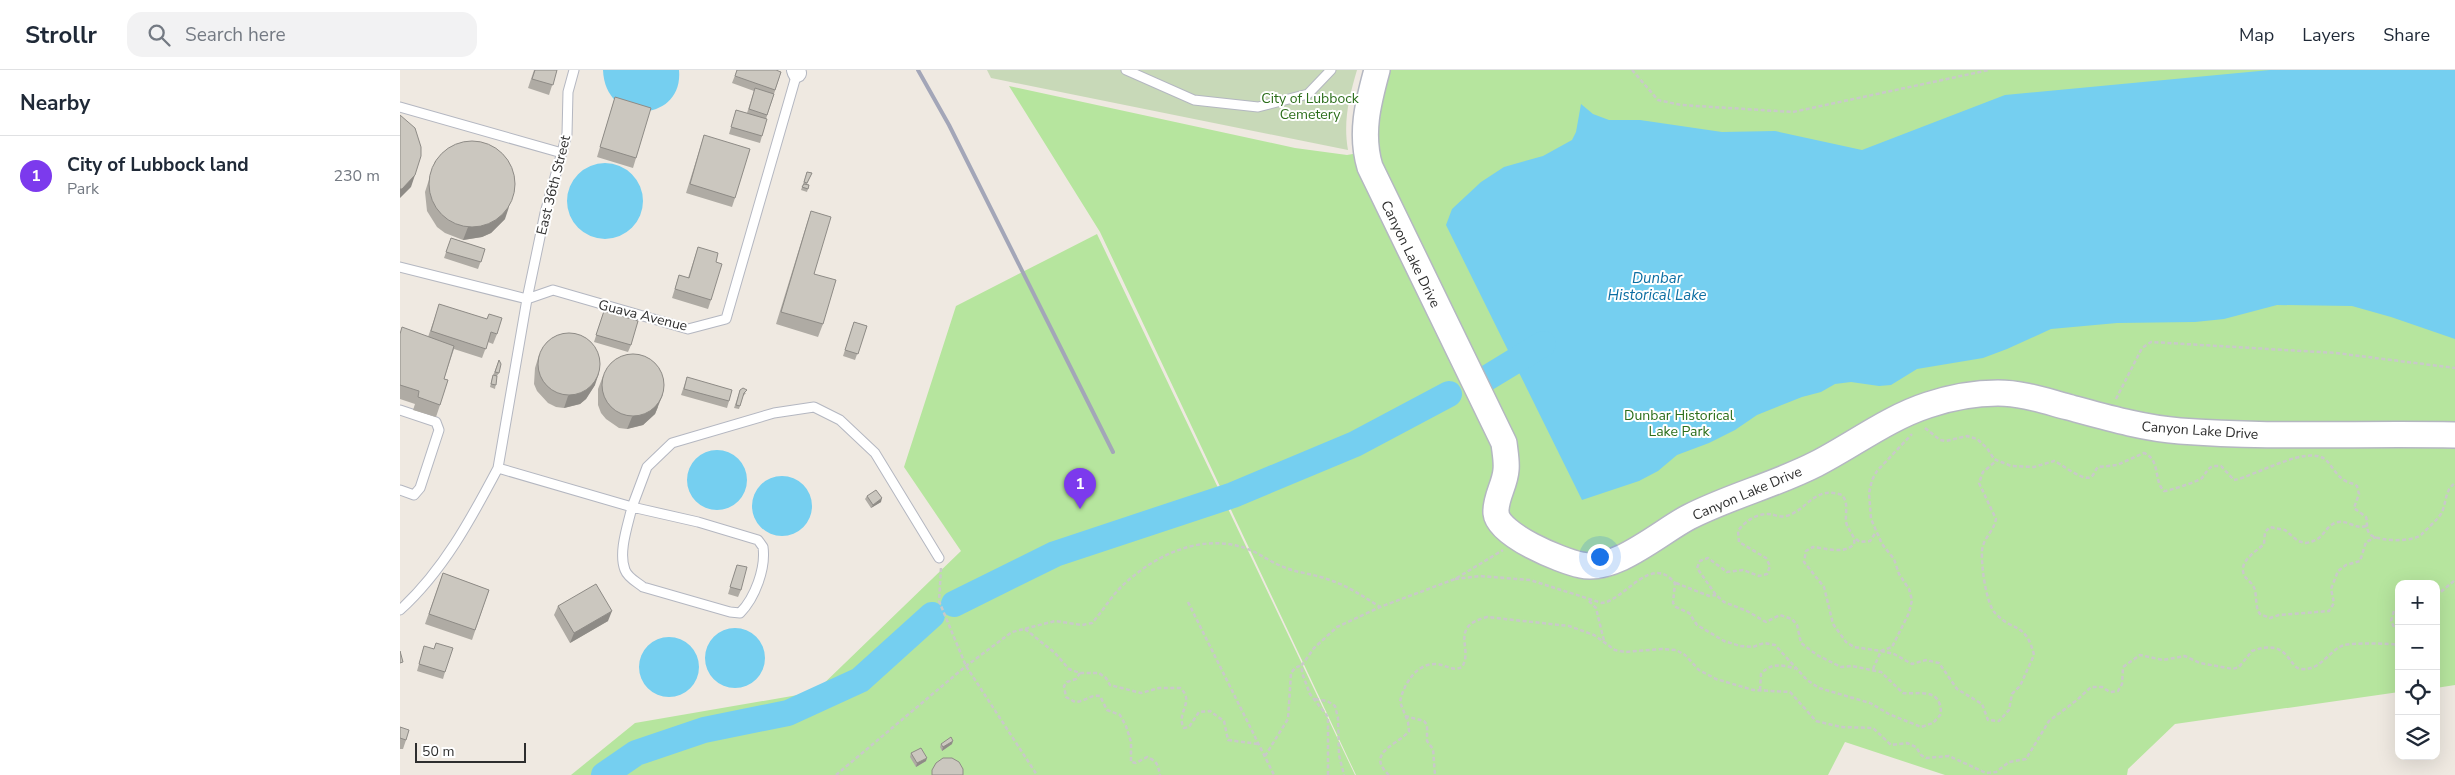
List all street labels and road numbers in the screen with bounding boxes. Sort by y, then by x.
street label: East 36th Street [532,133,575,237]
street label: Canyon Lake Drive [1376,197,1445,311]
street label: Guava Avenue [596,295,689,336]
street label: Canyon Lake Drive [2141,417,2259,444]
street label: Canyon Lake Drive [1690,462,1805,525]

